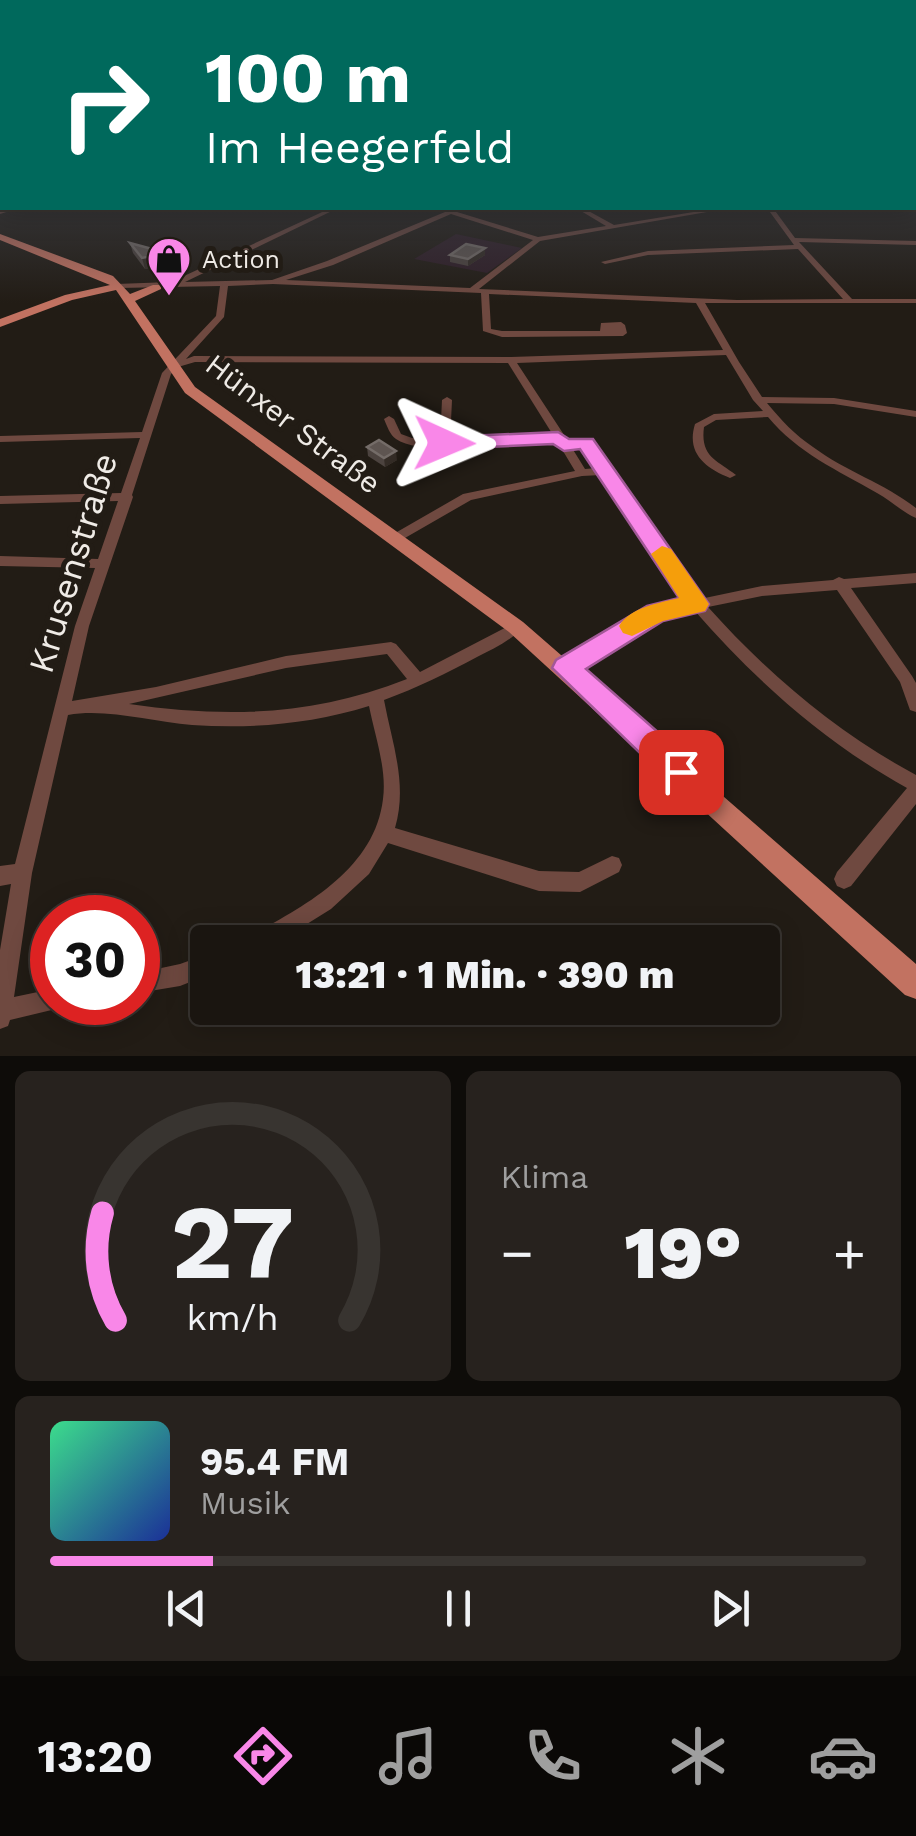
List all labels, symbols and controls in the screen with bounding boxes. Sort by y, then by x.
text: 100 m [205,37,411,119]
icon: right [40,40,170,170]
text: Im Heegerfeld [205,121,514,174]
shop icon: Action [146,236,192,297]
place label: Action [202,245,280,274]
street label: Hünxer Straße [199,347,388,501]
position arrow [392,391,496,495]
street label: Krusenstraße [20,448,126,678]
pin [639,730,724,815]
icon: arrive [654,745,709,800]
speed limit sign: 30 [30,895,160,1025]
text: 13:21 · 1 Min. · 390 m [296,953,674,997]
text: Klima [501,1158,588,1196]
text: 27 [171,1181,294,1303]
text: 19° [624,1208,742,1296]
text: − [501,1221,534,1285]
text: + [833,1221,866,1285]
text: km/h [187,1297,279,1339]
text: 95.4 FM [200,1440,349,1484]
text: Musik [200,1484,290,1522]
icon: previous [159,1581,214,1636]
icon: pause [431,1581,486,1636]
icon: next [703,1581,758,1636]
icon: directions [228,1721,298,1791]
icon: music [373,1721,443,1791]
icon: phone [518,1721,588,1791]
icon: climate [663,1721,733,1791]
icon: car [808,1721,878,1791]
text: 13:20 [38,1730,153,1783]

